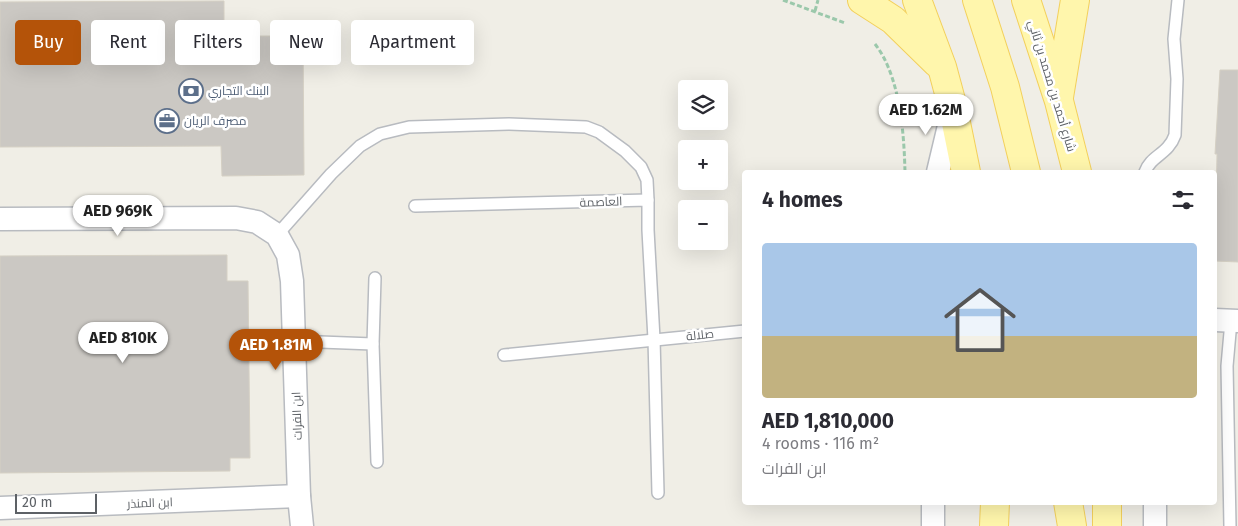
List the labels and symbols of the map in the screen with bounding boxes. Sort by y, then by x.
street label: شارع أحمد بن محمد بن ثاني [1022,18,1080,154]
bank icon: البنك التجاري [178,78,204,104]
place label: البنك التجاري [208,84,269,101]
pin: AED 1.62M [869,94,983,136]
office icon: مصرف الريان [154,108,180,134]
place label: مصرف الريان [184,114,247,128]
pin: AED 969K [66,194,170,237]
street label: العاصمة [579,194,623,210]
pin: AED 810K [71,322,175,364]
street label: صلالة [685,327,715,343]
pin: AED 1.81M [219,328,333,371]
street label: ابن الفرات [289,392,305,440]
scale bar [15,491,98,514]
street label: ابن المنذر [126,495,173,511]

